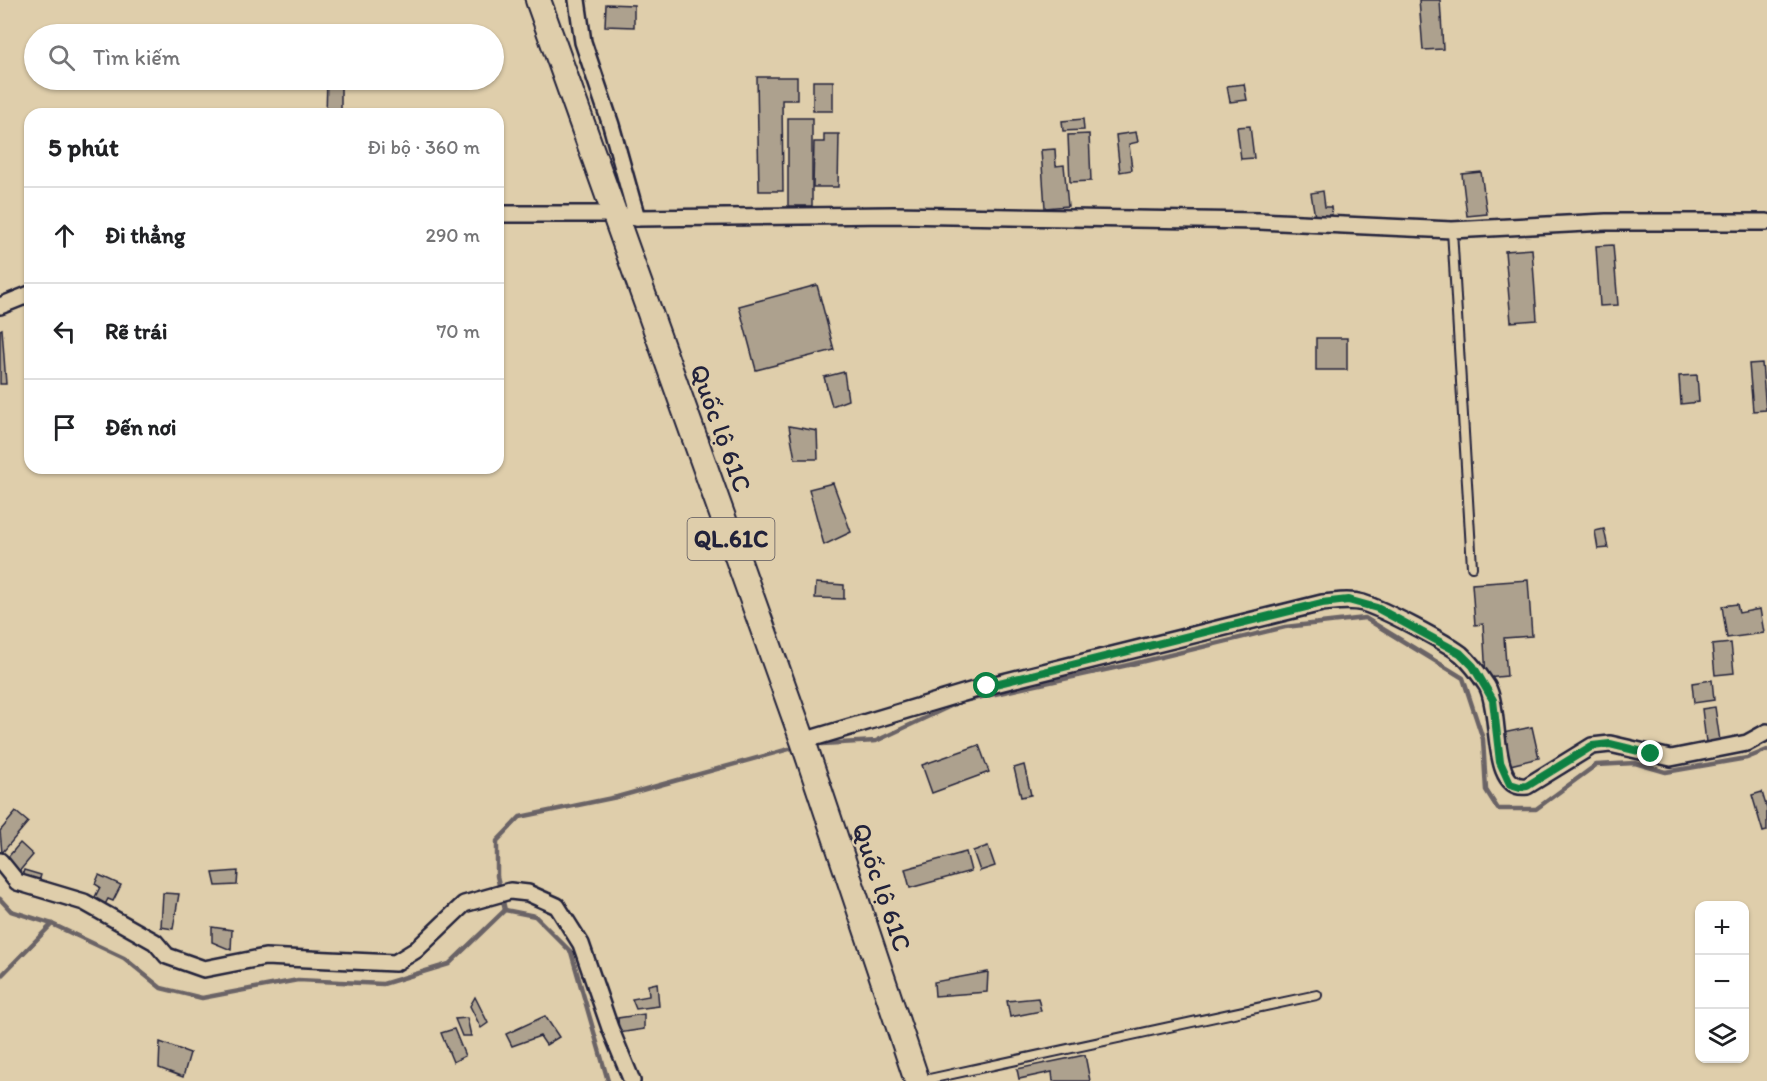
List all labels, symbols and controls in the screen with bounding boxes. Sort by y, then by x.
search box [24,24,504,90]
icon: search [45,41,78,74]
text: Tìm kiếm [93,44,180,71]
text: 5 phút [48,131,119,163]
text: Đi bộ · 360 m [367,135,480,159]
icon: ahead [48,219,81,252]
text: Đi thẳng [105,222,185,249]
text: 290 m [425,223,480,247]
icon: left [48,315,81,348]
text: Rẽ trái [105,318,167,345]
text: 70 m [436,319,480,343]
street label: Quốc lộ 61C [683,360,759,496]
icon: arrive [48,411,81,444]
text: Đến nơi [105,414,177,441]
road number: QL.61C [688,518,774,560]
route start [973,672,999,698]
route end [1637,740,1663,766]
street label: Quốc lộ 61C [845,819,919,955]
map controls [1695,901,1749,1063]
button: + [1695,901,1749,955]
button: − [1695,955,1749,1009]
button: layers [1695,1009,1749,1063]

